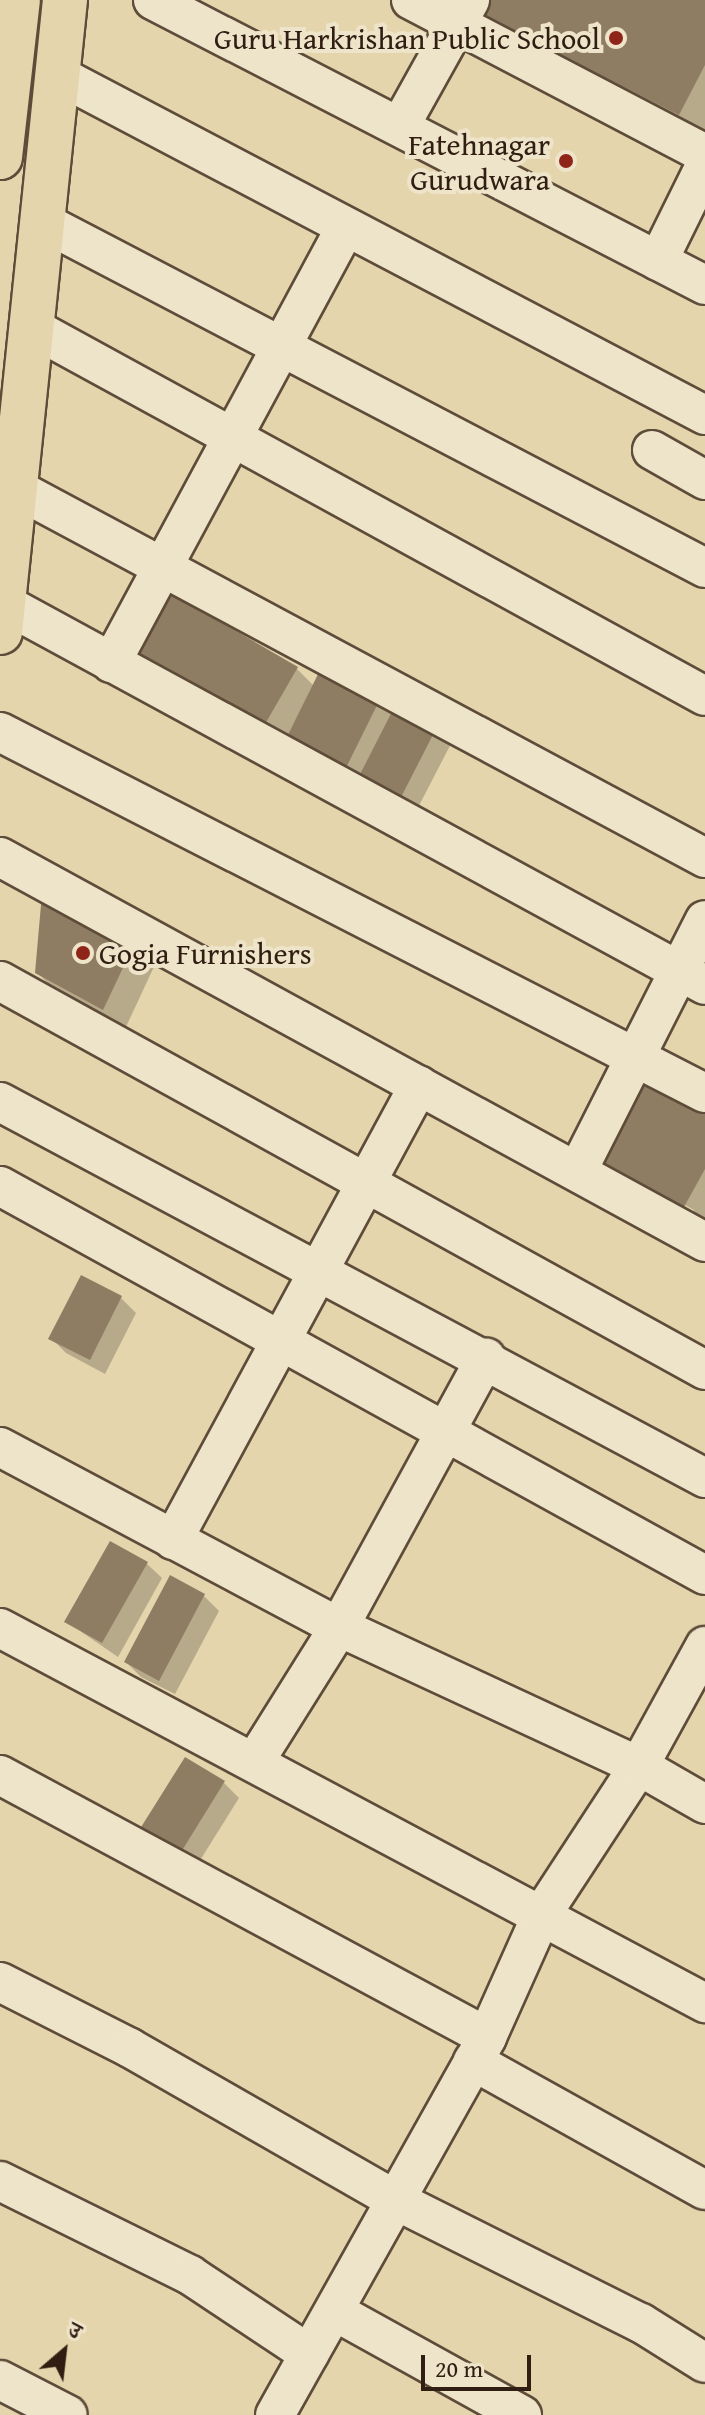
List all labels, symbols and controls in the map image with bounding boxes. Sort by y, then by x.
place label: Guru Harkrishan Public School [214,20,600,56]
marker: Guru Harkrishan Public School [607,29,625,47]
place label: Fatehnagar Gurudwara [408,126,550,196]
marker: Fatehnagar Gurudwara [557,152,575,170]
place label: Gogia Furnishers [99,935,312,971]
marker: Gogia Furnishers [74,944,92,962]
north arrow [24,2311,104,2391]
text: उ [63,2313,88,2347]
scale bar [425,2339,535,2389]
text: 20 m [435,2351,483,2386]

